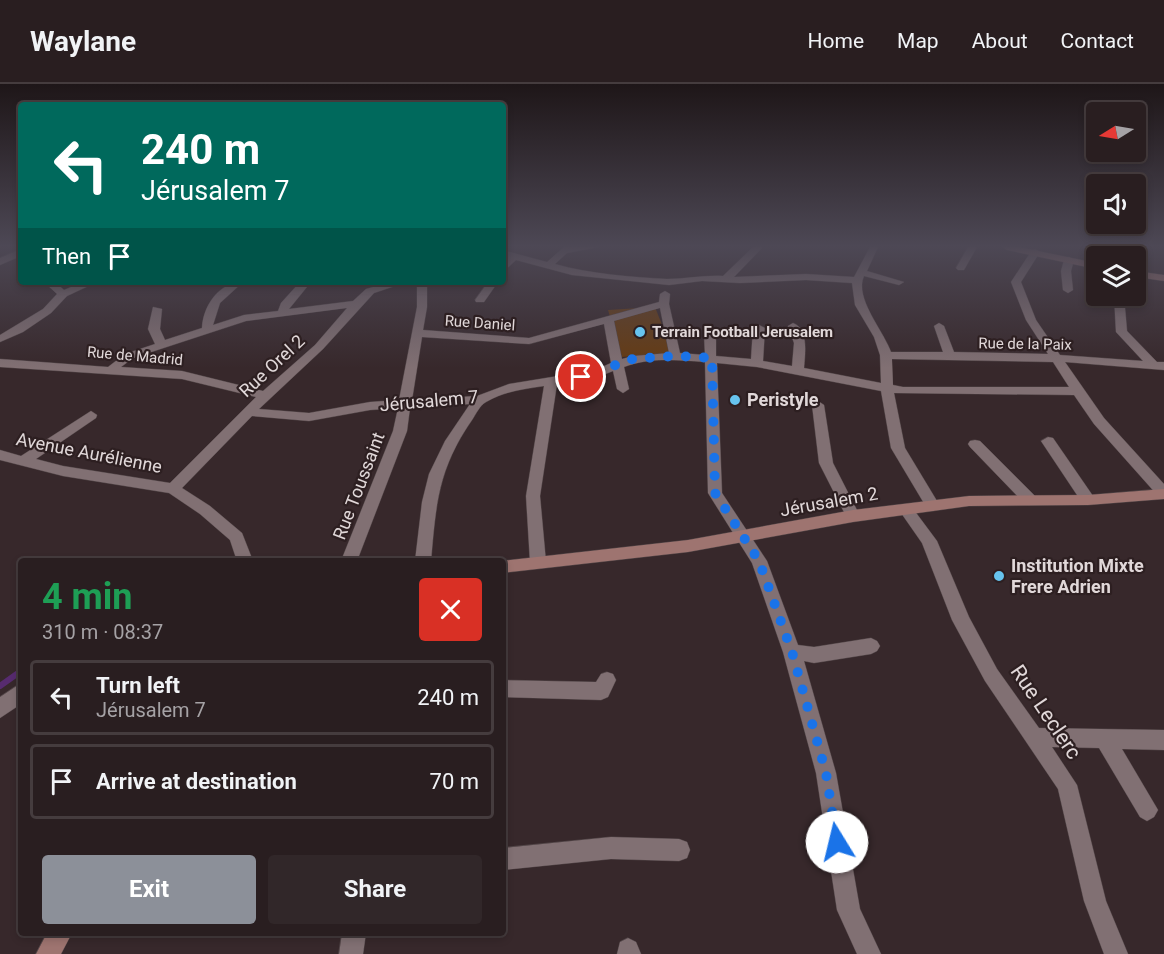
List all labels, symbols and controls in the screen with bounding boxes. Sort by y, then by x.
text: Waylane [30,25,136,58]
text: Home [808,29,864,53]
text: Map [897,29,939,53]
text: About [972,29,1028,53]
text: Contact [1061,29,1134,53]
north arrow [1086,102,1146,162]
map controls [1086,102,1146,306]
text: 240 m [141,125,260,174]
icon: left [42,126,120,204]
button: sound [1086,174,1146,234]
text: Jérusalem 7 [141,175,289,207]
icon: arrive [103,240,136,273]
text: Then [42,244,91,269]
button: layers [1086,246,1146,306]
street label: Rue Daniel [444,312,516,334]
place label: Terrain Football Jerusalem [652,323,833,341]
marker: Terrain Football Jerusalem [633,325,647,339]
street label: Rue Orel 2 [235,330,309,401]
street label: Rue de la Paix [978,334,1072,354]
street label: Rue de Madrid [86,343,184,369]
pin [555,351,606,402]
icon: arrive [564,360,597,393]
street label: Jérusalem 7 [379,386,479,415]
place label: Peristyle [747,389,819,410]
marker: Peristyle [728,393,742,407]
street label: Avenue Aurélienne [14,428,164,477]
street label: Rue Toussaint [328,429,389,542]
street label: Jérusalem 2 [778,483,879,520]
place label: Institution Mixte Frere Adrien [1011,555,1144,597]
marker: Institution Mixte Frere Adrien [992,569,1006,583]
text: 4 min [42,576,133,618]
button: close [419,578,482,641]
text: 310 m · 08:37 [42,620,163,644]
street label: Rue Leclerc [1006,660,1086,764]
text: Turn left [96,673,180,698]
icon: left [45,681,78,714]
text: 240 m [417,685,479,710]
text: Jérusalem 7 [96,698,206,722]
icon: arrive [45,765,78,798]
text: Arrive at destination [96,769,297,794]
text: 70 m [430,769,479,794]
position arrow [805,810,869,874]
button: Exit [42,855,256,924]
button: Share [268,855,482,924]

